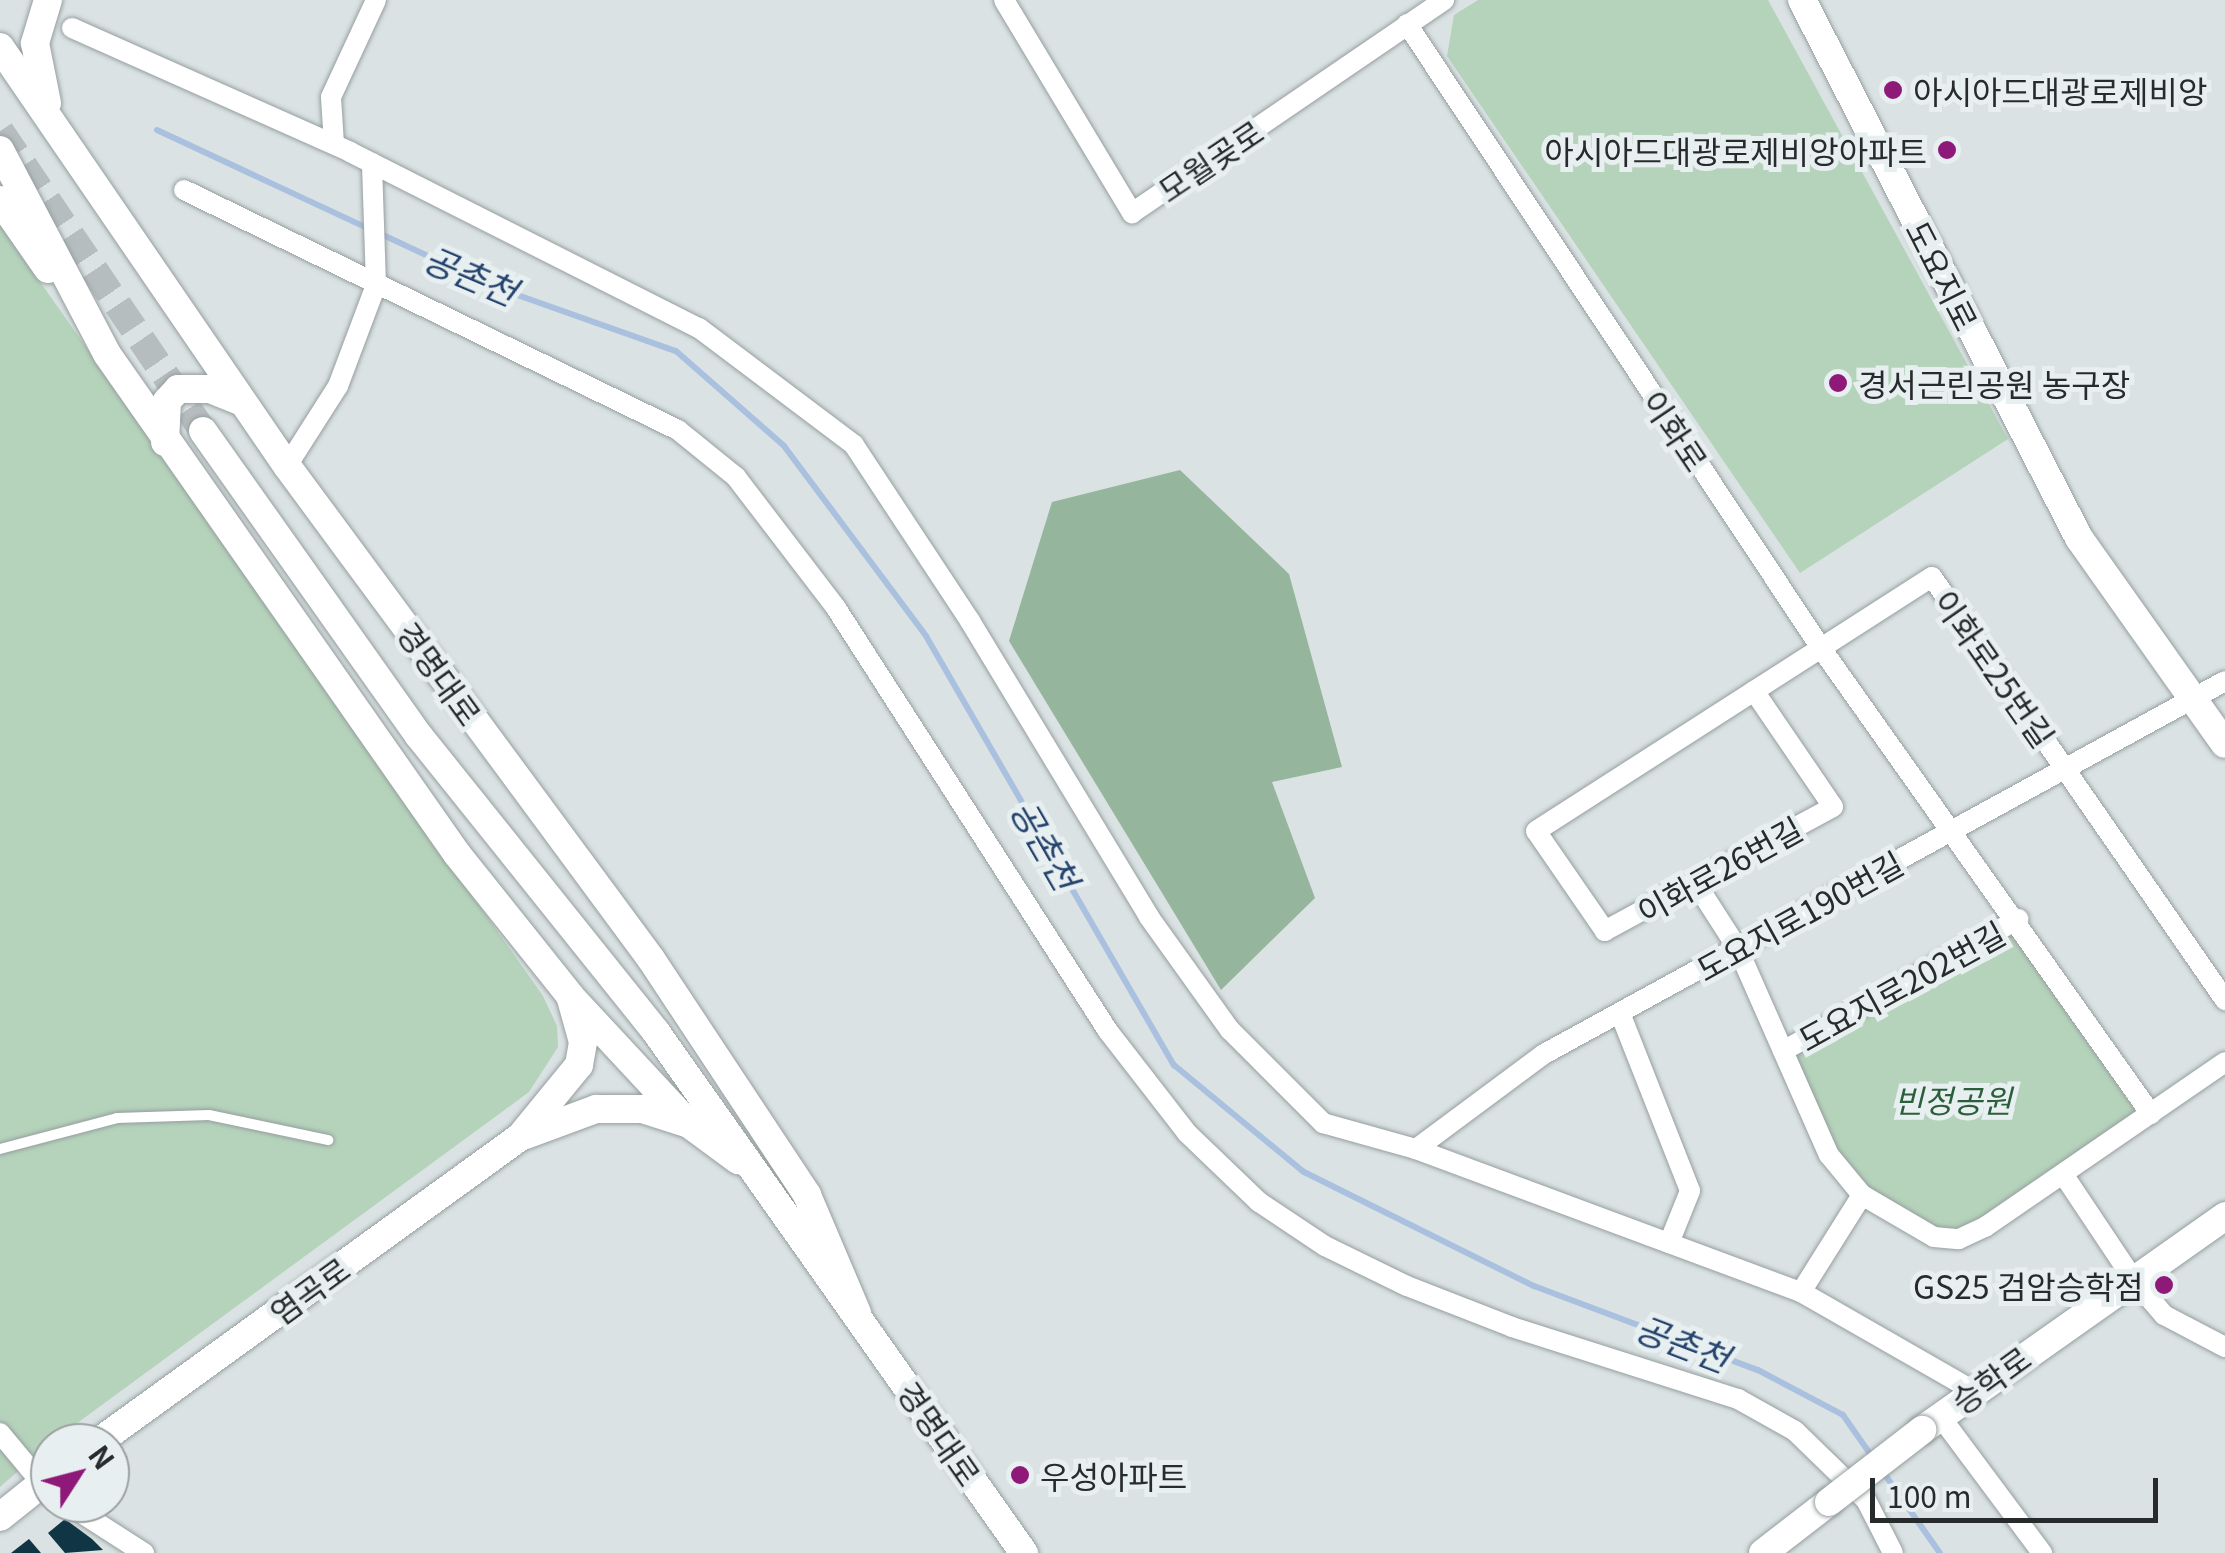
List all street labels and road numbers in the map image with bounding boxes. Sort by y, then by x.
street label: 모월곶로 [1150,111,1270,209]
street label: 도요지로 [1899,214,1987,336]
street label: 이화로 [1635,383,1717,477]
street label: 이화로25번길 [1927,582,2063,754]
street label: 경명대로 [390,614,490,732]
street label: 이화로26번길 [1630,808,1808,930]
street label: 도요지로190번길 [1689,842,1909,988]
street label: 도요지로202번길 [1791,912,2011,1058]
street label: 염곡로 [262,1249,356,1331]
street label: 승학로 [1943,1338,2037,1420]
street label: 경명대로 [891,1374,989,1492]

